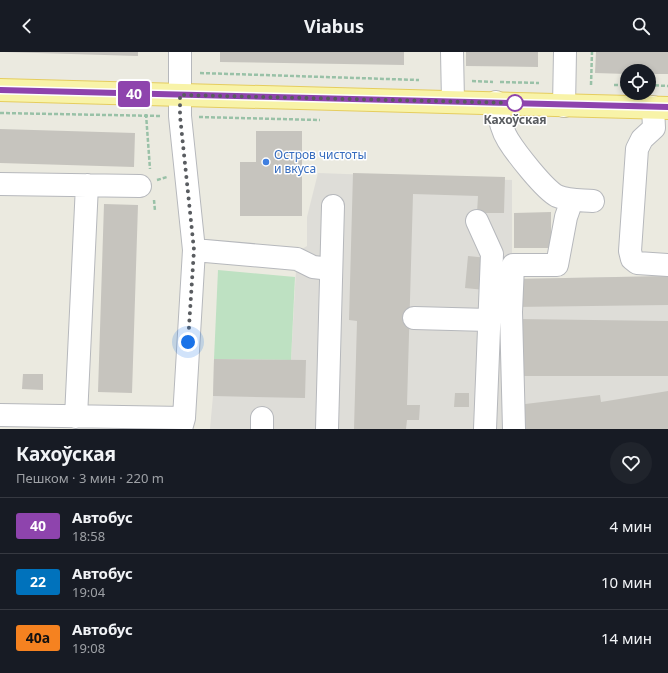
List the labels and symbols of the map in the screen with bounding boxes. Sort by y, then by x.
line badge: 40 [116,81,152,107]
marker: Кахоўская [506,94,524,112]
place label: Кахоўская [483,111,547,128]
place label: Остров чистоты и вкуса [274,146,367,177]
marker: Остров чистоты и вкуса [261,157,271,167]
your location [178,332,198,352]

